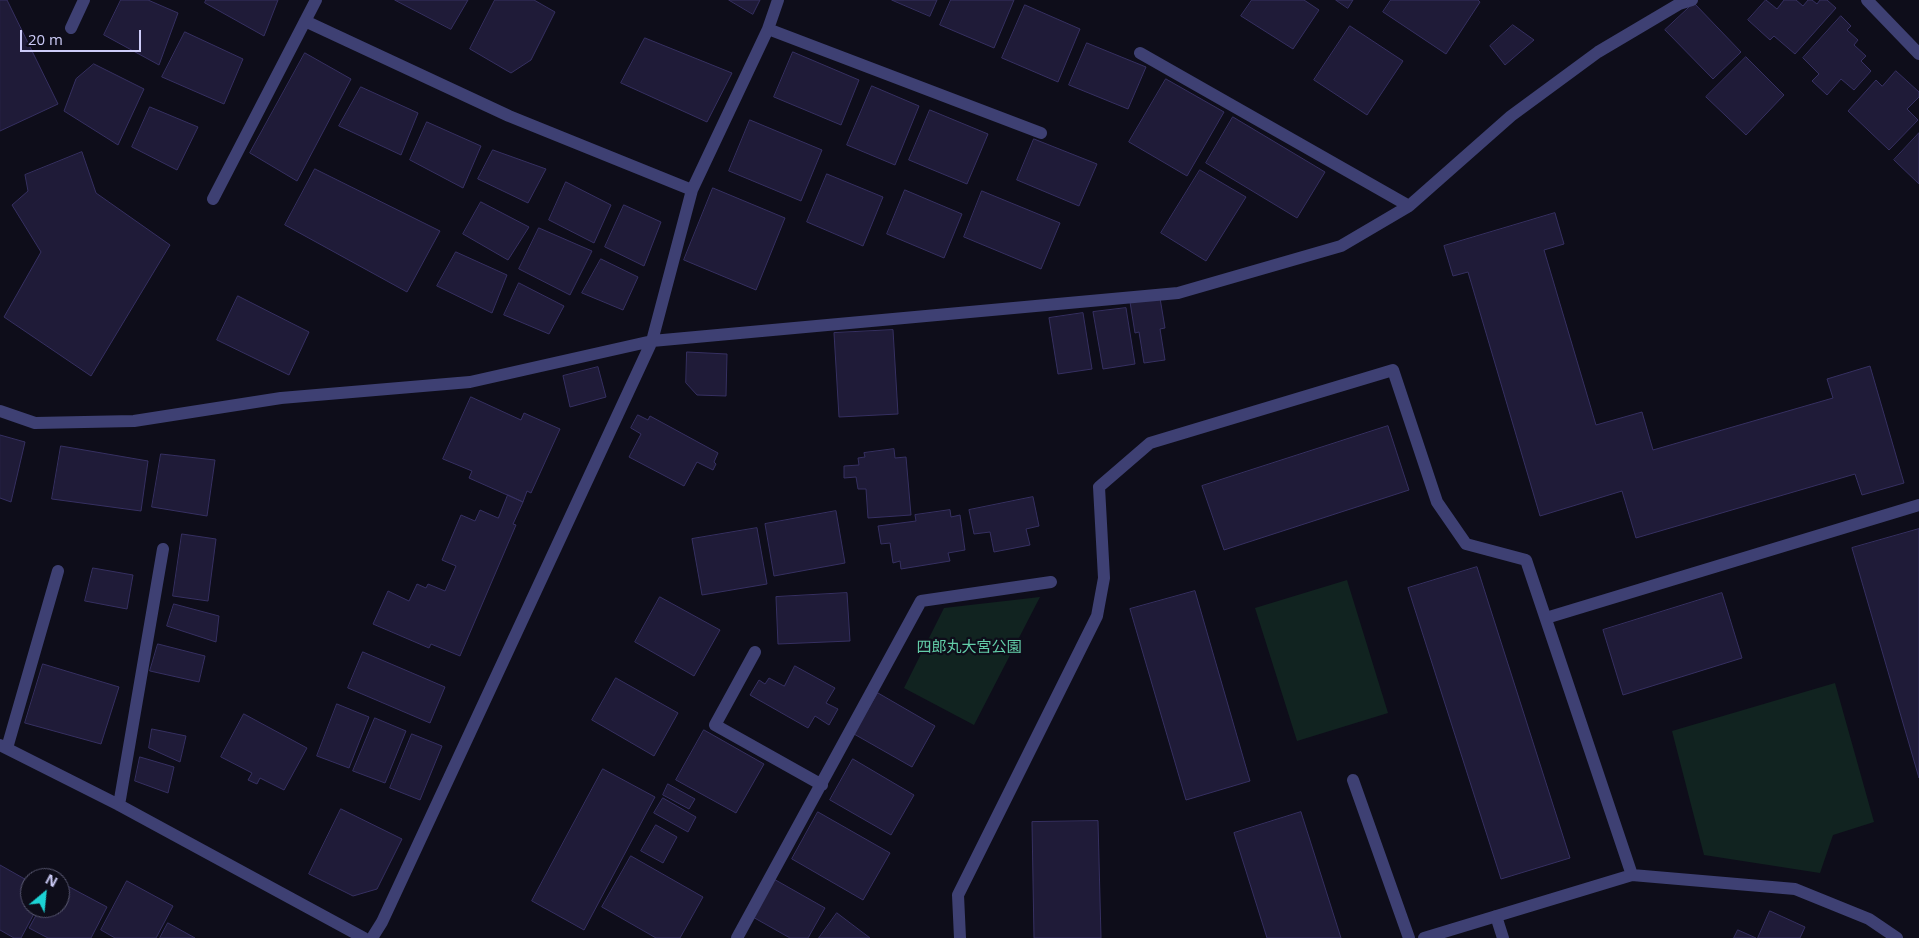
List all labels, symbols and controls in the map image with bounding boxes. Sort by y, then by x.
scale bar [22,20,144,52]
text: 20 m [28,29,63,49]
park label: 四郎丸大宮公園 [917,639,1021,657]
north arrow [20,868,70,918]
text: N [42,869,61,891]

